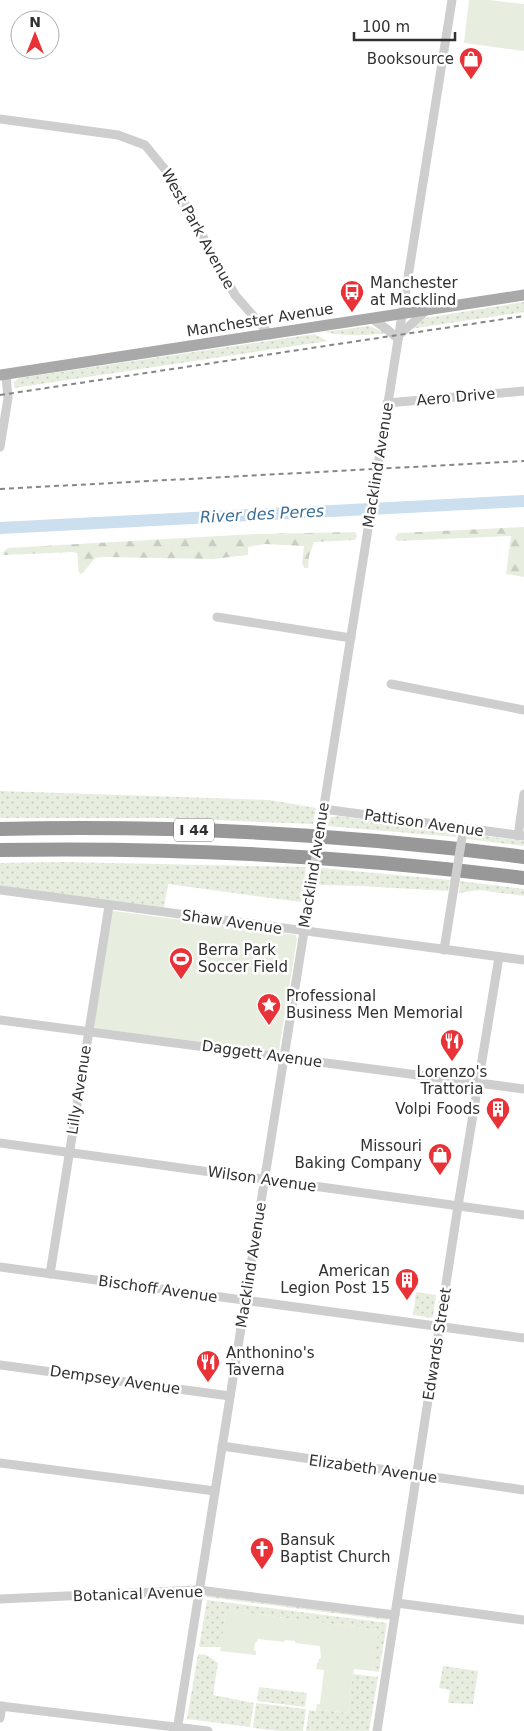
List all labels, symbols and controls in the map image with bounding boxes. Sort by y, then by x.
north arrow [10,10,60,60]
scale bar [354,10,455,42]
text: N [29,14,41,30]
text: 100 m [362,18,410,36]
shop icon: Booksource [458,46,484,80]
place label: Booksource [367,50,454,68]
street label: West Park Avenue [158,166,238,292]
place label: Manchester at Macklind [370,274,459,309]
bus stop icon: Manchester at Macklind [339,279,365,313]
street label: Manchester Avenue [185,300,335,340]
street label: Aero Drive [416,385,496,409]
street label: Macklind Avenue [359,401,397,529]
water label: River des Peres [199,501,325,527]
street label: Macklind Avenue [295,801,333,929]
street label: Pattison Avenue [363,806,485,840]
road number: I 44 [174,818,214,842]
street label: Shaw Avenue [181,906,283,938]
place label: Berra Park Soccer Field [198,941,288,976]
sports icon: Berra Park Soccer Field [168,946,194,980]
place label: Professional Business Men Memorial [286,987,463,1022]
place icon: Professional Business Men Memorial [256,992,282,1026]
restaurant icon: Lorenzo's Trattoria [439,1028,465,1062]
street label: Daggett Avenue [201,1037,323,1071]
street label: Lilly Avenue [63,1044,95,1136]
place label: Lorenzo's Trattoria [417,1063,488,1098]
building icon: Volpi Foods [485,1096,511,1130]
place label: Volpi Foods [395,1100,480,1118]
place label: Missouri Baking Company [295,1137,422,1172]
shop icon: Missouri Baking Company [427,1142,453,1176]
street label: Wilson Avenue [206,1162,318,1196]
street label: Macklind Avenue [232,1201,270,1329]
place label: American Legion Post 15 [280,1262,390,1297]
building icon: American Legion Post 15 [394,1267,420,1301]
street label: Bischoff Avenue [97,1272,219,1306]
street label: Edwards Street [419,1286,455,1402]
place label: Anthonino's Taverna [225,1344,315,1379]
restaurant icon: Anthonino's Taverna [195,1349,221,1383]
street label: Dempsey Avenue [49,1362,181,1398]
street label: Elizabeth Avenue [308,1451,438,1487]
place label: Bansuk Baptist Church [280,1531,391,1566]
church icon: Bansuk Baptist Church [249,1536,275,1570]
street label: Botanical Avenue [73,1583,203,1605]

